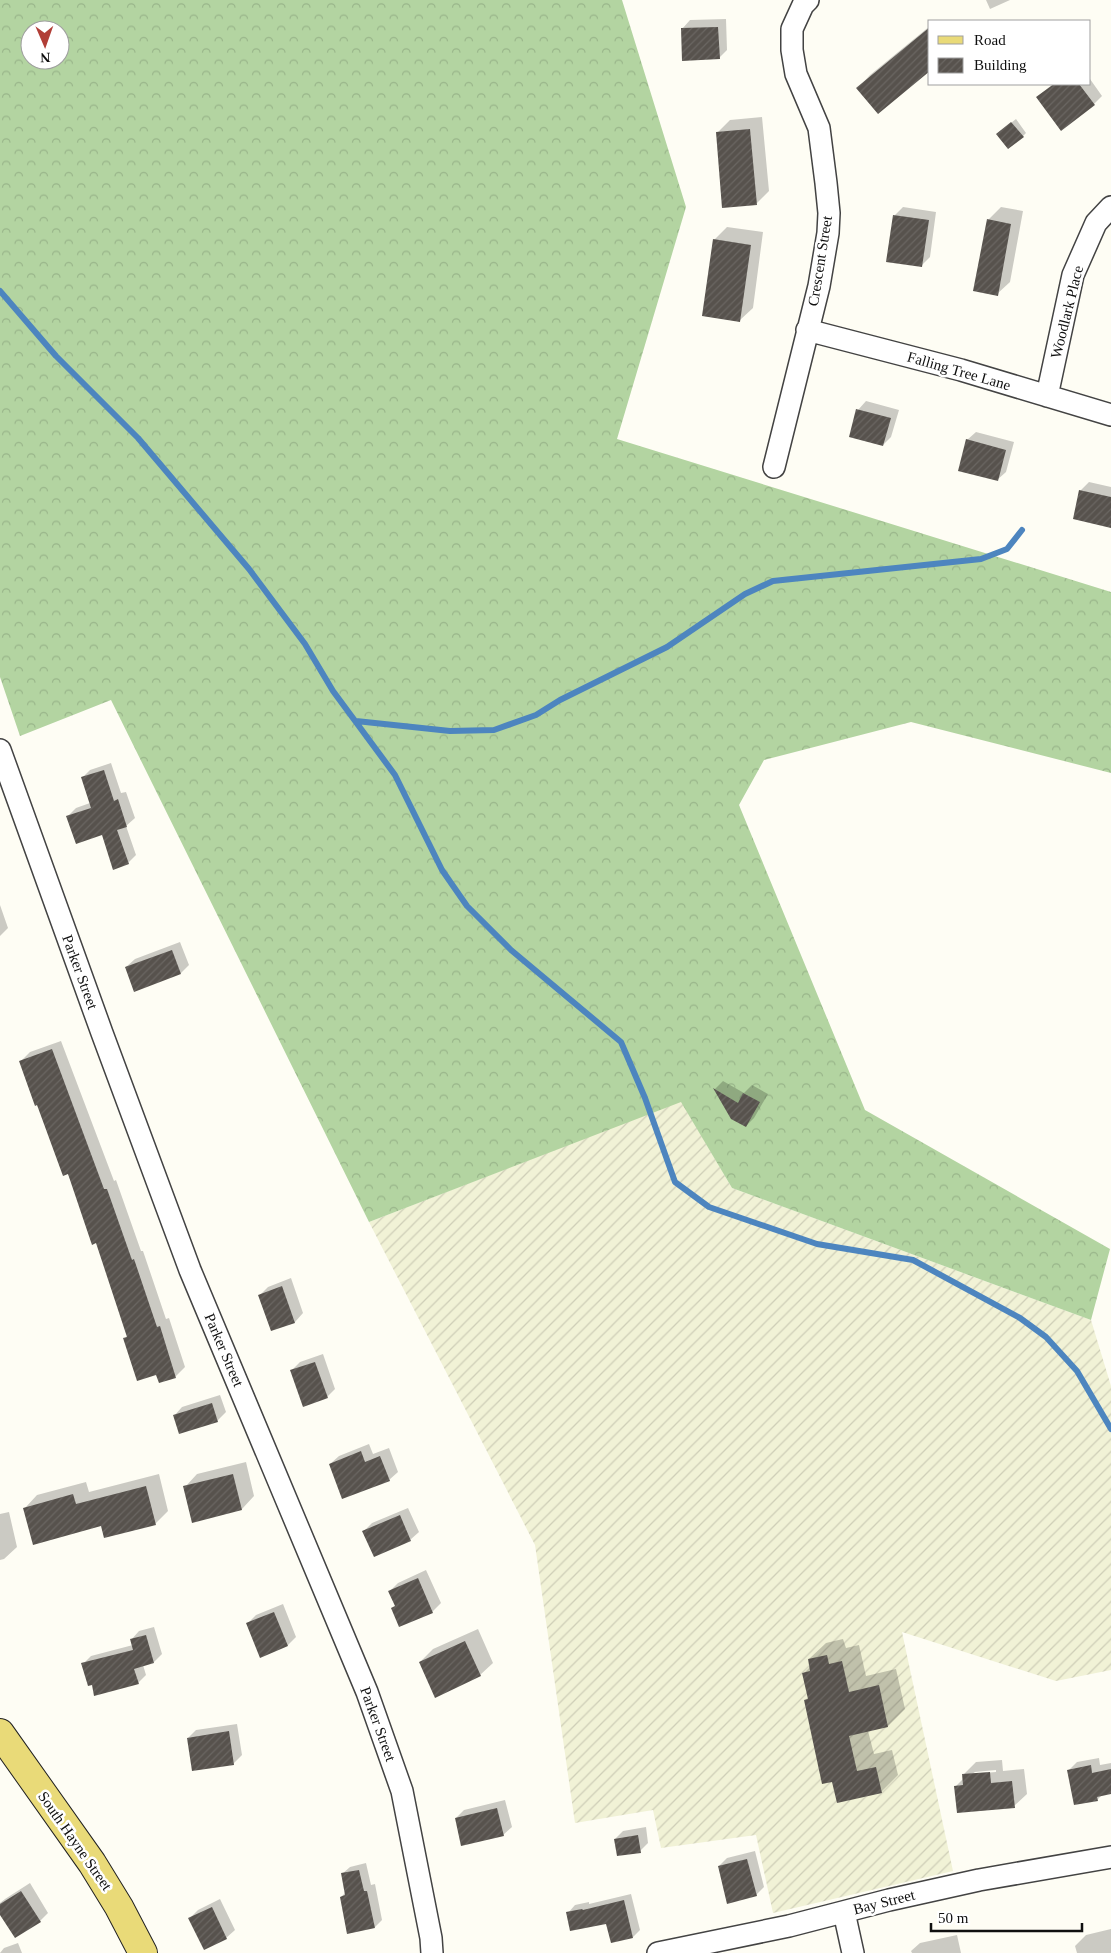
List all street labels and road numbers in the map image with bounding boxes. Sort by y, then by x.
street label: Crescent Street [805,214,835,307]
street label: Woodlark Place [1048,264,1086,360]
street label: Falling Tree Lane [906,349,1013,393]
street label: Parker Street [59,933,101,1012]
street label: Parker Street [201,1311,247,1390]
street label: Parker Street [357,1685,399,1764]
street label: South Hayne Street [35,1789,115,1894]
street label: Bay Street [852,1886,917,1917]

